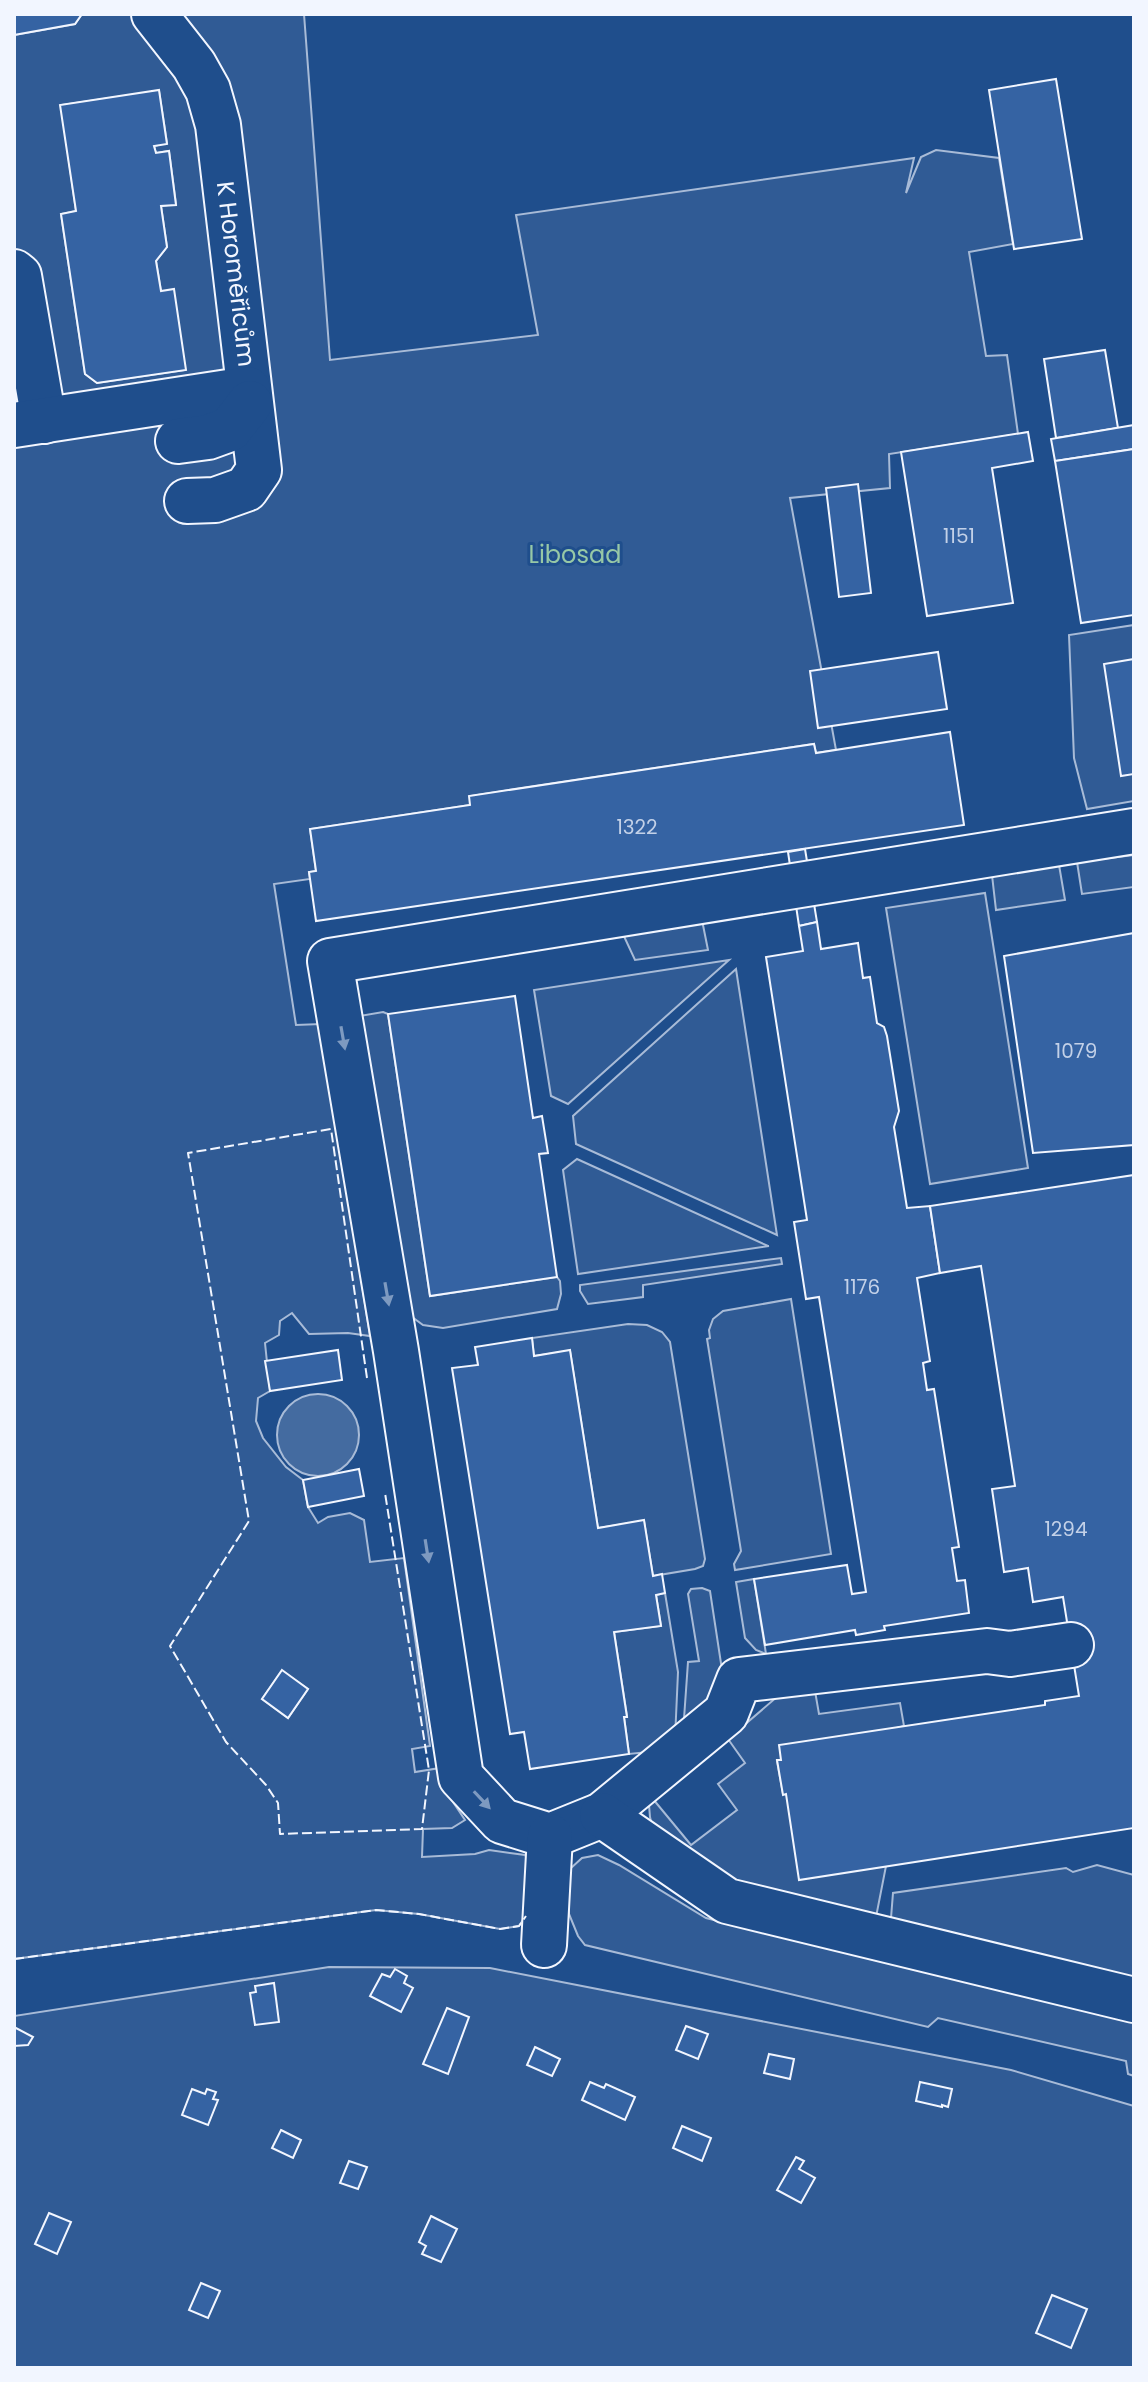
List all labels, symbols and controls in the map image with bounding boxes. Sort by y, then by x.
street label: K Horoměřicům [209,180,264,368]
house number: 1151 [943,522,975,550]
park label: Libosad [529,538,621,571]
house number: 1322 [616,813,658,841]
one-way arrow [338,1026,350,1051]
house number: 1079 [1055,1037,1097,1065]
house number: 1176 [844,1273,880,1301]
one-way arrow [381,1282,393,1307]
house number: 1294 [1044,1515,1088,1543]
one-way arrow [421,1539,434,1564]
one-way arrow [473,1791,491,1810]

